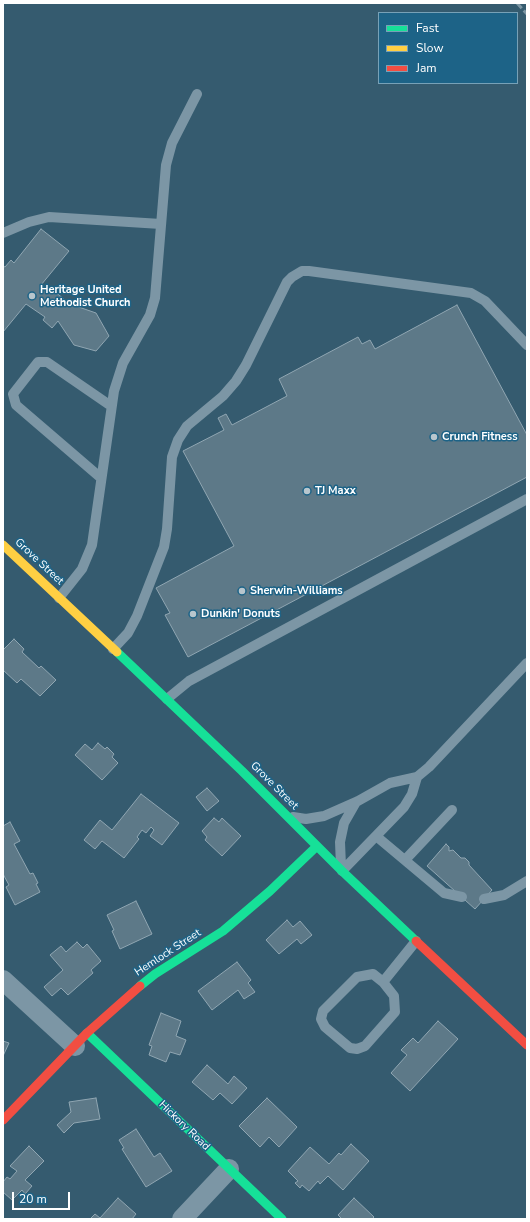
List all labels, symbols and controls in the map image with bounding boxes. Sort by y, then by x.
legend [378,12,518,84]
text: Fast [416,20,439,36]
text: Slow [416,40,444,56]
text: Jam [416,60,437,76]
place label: Heritage United Methodist Church [40,283,131,309]
marker: Heritage United Methodist Church [27,291,37,301]
place label: Crunch Fitness [442,430,518,444]
marker: Crunch Fitness [429,432,439,442]
place label: TJ Maxx [315,484,356,498]
marker: TJ Maxx [302,486,312,496]
street label: Grove Street [12,536,66,588]
place label: Sherwin-Williams [250,584,343,598]
marker: Sherwin-Williams [237,586,247,596]
place label: Dunkin' Donuts [201,607,280,621]
marker: Dunkin' Donuts [188,609,198,619]
street label: Grove Street [247,759,301,813]
street label: Hemlock Street [132,927,204,979]
street label: Hickory Road [156,1098,212,1154]
scale bar [14,1184,72,1210]
text: 20 m [19,1191,47,1207]

